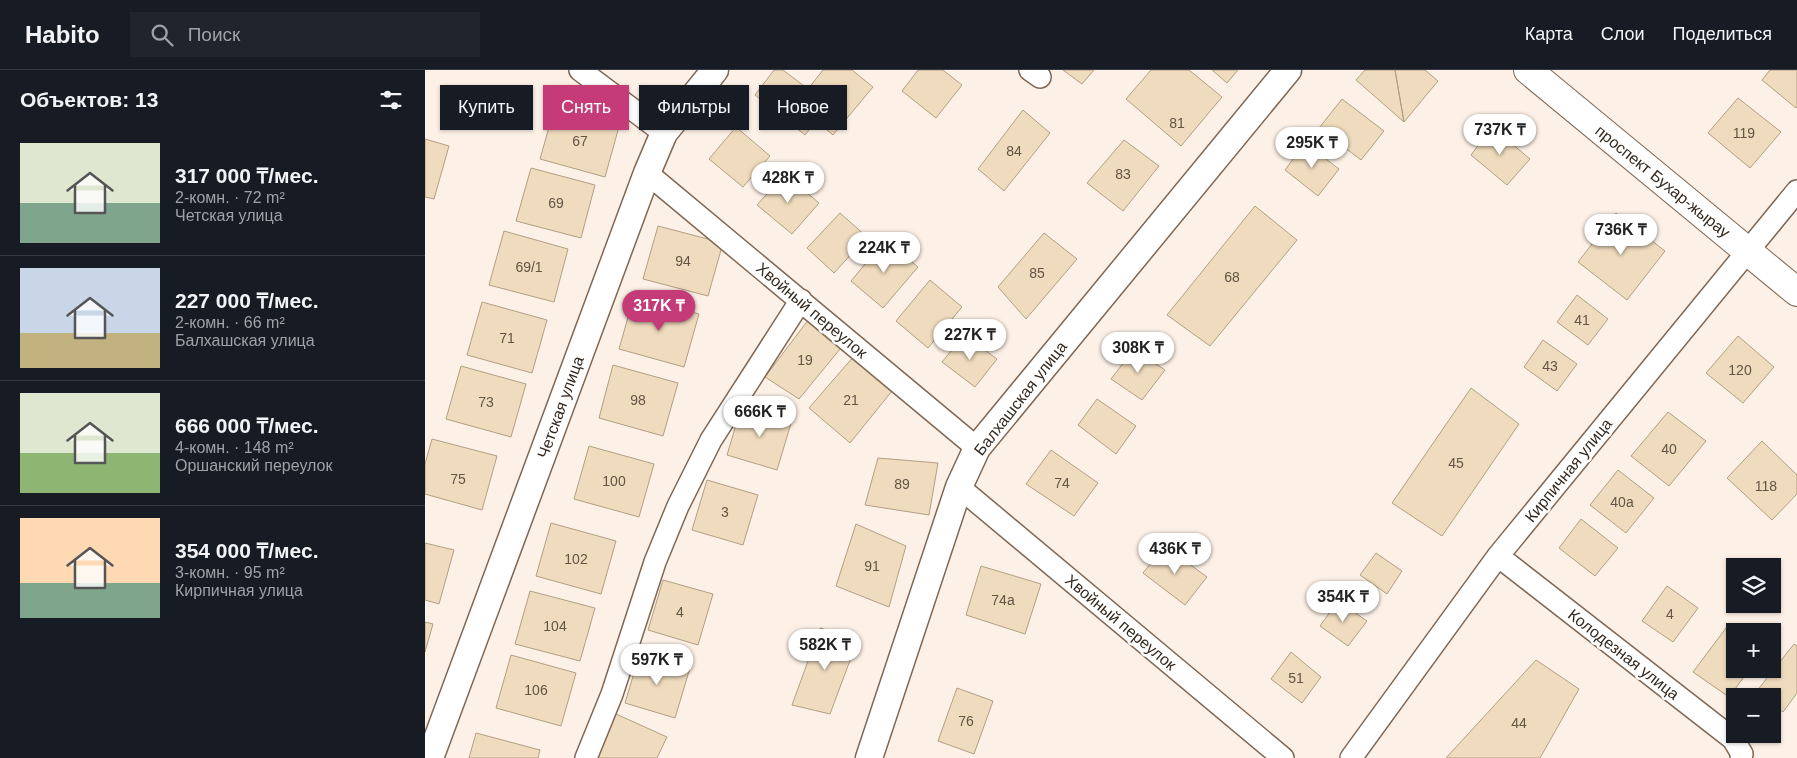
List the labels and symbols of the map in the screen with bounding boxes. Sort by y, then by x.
pin: 737K ₸ [1459,114,1541,156]
house number: 81 [1169,115,1185,131]
street label: проспект Бухар-жырау [1592,122,1733,241]
house number: 119 [1733,125,1755,141]
pin: 295K ₸ [1271,126,1353,169]
house number: 67 [572,133,588,149]
house number: 84 [1006,143,1022,159]
pin: 428K ₸ [747,162,829,204]
house number: 83 [1115,166,1131,182]
house number: 69 [548,195,564,211]
pin: 736K ₸ [1580,214,1662,256]
pin: 224K ₸ [843,232,925,274]
house number: 94 [675,253,691,269]
house number: 69/1 [515,259,543,275]
street label: Хвойный переулок [753,259,871,362]
house number: 85 [1029,265,1045,281]
house number: 68 [1224,269,1240,285]
pin: 317K ₸ [618,290,700,332]
house number: 41 [1574,312,1590,328]
pin: 227K ₸ [929,318,1011,361]
house number: 71 [499,330,515,346]
pin: 308K ₸ [1097,332,1179,374]
street label: Балхашская улица [971,338,1070,459]
house number: 19 [797,352,813,368]
street label: Четская улица [534,354,587,461]
house number: 43 [1542,358,1558,374]
house number: 120 [1728,362,1752,378]
house number: 98 [630,392,646,408]
house number: 21 [843,392,859,408]
house number: 73 [478,394,494,410]
pin: 666K ₸ [719,396,801,438]
street label: Кирпичная улица [1522,415,1615,525]
house number: 40 [1661,441,1677,457]
house number: 45 [1448,455,1464,471]
house number: 75 [450,471,466,487]
house number: 100 [602,473,626,489]
house number: 74 [1054,475,1070,491]
house number: 89 [894,476,910,492]
house number: 118 [1755,478,1777,494]
house number: 40а [1610,494,1634,510]
house number: 3 [721,504,729,520]
pin: 436K ₸ [1134,532,1216,575]
house number: 102 [564,551,588,567]
house number: 91 [864,558,880,574]
street label: Хвойный переулок [1062,571,1180,674]
pin: 354K ₸ [1302,580,1384,623]
house number: 74а [991,592,1015,608]
house number: 4 [676,604,684,620]
street label: Колодезная улица [1565,606,1683,703]
house number: 4 [1666,606,1674,622]
house number: 104 [543,618,567,634]
pin: 582K ₸ [784,628,866,671]
pin: 597K ₸ [616,644,698,686]
house number: 51 [1288,670,1304,686]
house number: 106 [524,682,548,698]
house number: 76 [958,713,974,729]
house number: 44 [1511,715,1527,731]

